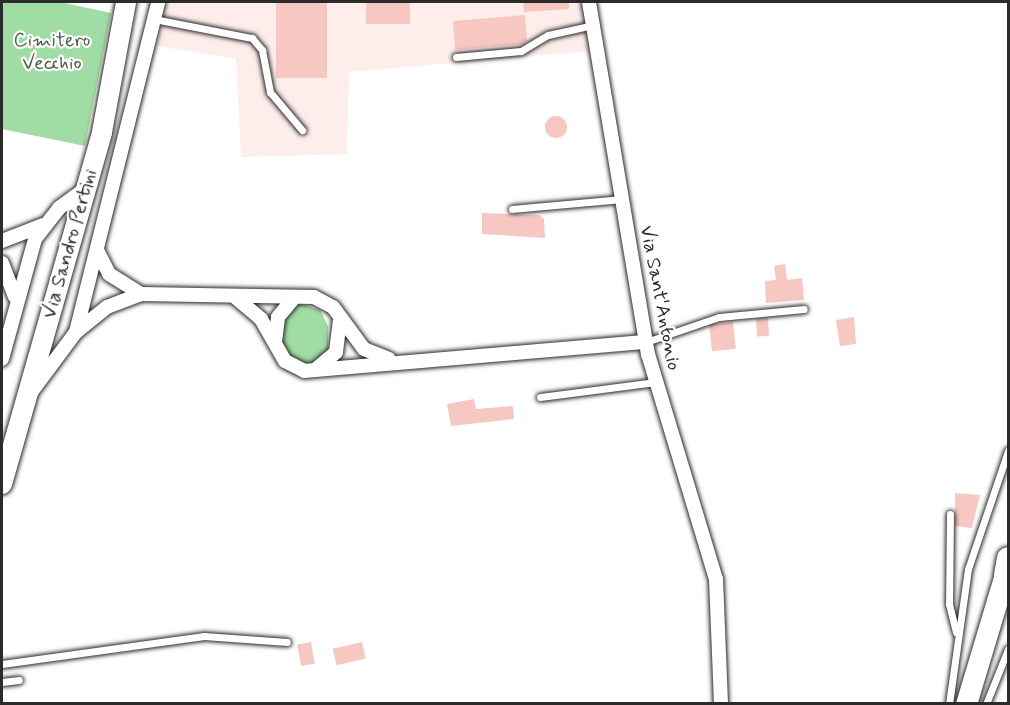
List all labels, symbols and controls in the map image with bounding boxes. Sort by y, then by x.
park label: Cimitero Vecchio [14,28,90,75]
street label: Via Sandro Pertini [37,167,103,321]
street label: Via Sant'Antonio [634,224,686,372]

